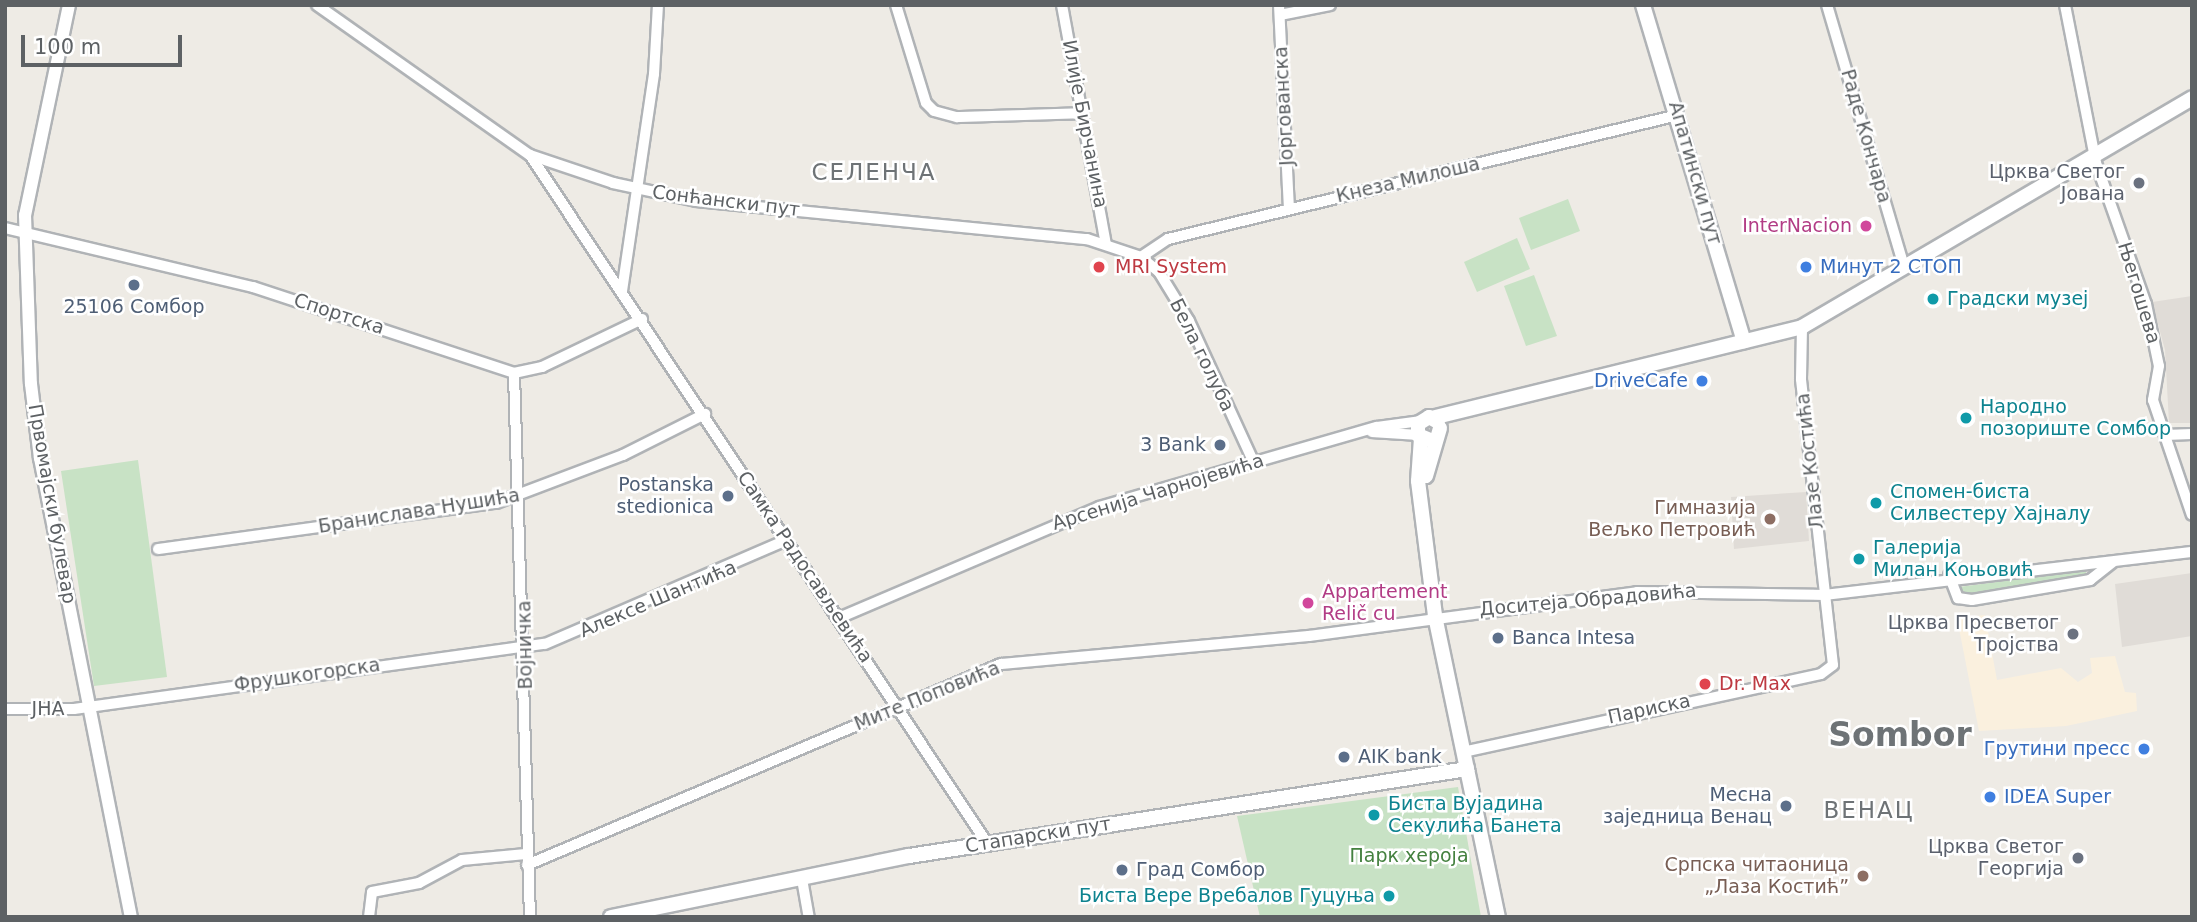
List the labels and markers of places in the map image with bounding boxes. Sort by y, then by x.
place label: Црква Светог Јована [1989,161,2125,205]
marker: Црква Светог Јована [2131,175,2147,191]
place label: InterNacion [1742,215,1852,237]
marker: InterNacion [1858,218,1874,234]
place label: MRI System [1115,256,1227,278]
place label: Минут 2 СТОП [1820,256,1962,278]
marker: MRI System [1089,257,1109,277]
marker: Минут 2 СТОП [1798,259,1814,275]
marker: 25106 Сомбор [126,277,142,293]
place label: Градски музеј [1947,288,2088,310]
marker: Градски музеј [1925,291,1941,307]
place label: 25106 Сомбор [63,296,205,318]
place label: DriveCafe [1594,370,1688,392]
marker: DriveCafe [1694,373,1710,389]
place label: Народно позориште Сомбор [1980,396,2171,440]
marker: Народно позориште Сомбор [1958,410,1974,426]
place label: 3 Bank [1140,434,1206,456]
marker: 3 Bank [1212,437,1228,453]
place label: Postanska stedionica [617,474,714,518]
place label: Спомен-биста Силвестеру Хајналу [1890,481,2091,525]
marker: Postanska stedionica [720,488,736,504]
marker: Спомен-биста Силвестеру Хајналу [1868,495,1884,511]
place label: Гимназија Вељко Петровић [1588,497,1756,541]
marker: Гимназија Вељко Петровић [1762,511,1778,527]
place label: Галерија Милан Коњовић [1873,537,2034,581]
marker: Галерија Милан Коњовић [1851,551,1867,567]
place label: Appartement Relič cu [1322,581,1447,625]
marker: Appartement Relič cu [1300,595,1316,611]
place label: Црква Пресветог Тројства [1888,612,2059,656]
marker: Црква Пресветог Тројства [2065,626,2081,642]
place label: Banca Intesa [1512,627,1635,649]
marker: Banca Intesa [1490,630,1506,646]
place label: Dr. Max [1719,673,1791,695]
marker: Dr. Max [1697,676,1713,692]
place label: Грутини пресс [1984,738,2130,760]
marker: Грутини пресс [2136,741,2152,757]
place label: AIK bank [1358,746,1442,768]
marker: AIK bank [1336,749,1352,765]
place label: Месна заједница Венац [1603,784,1772,828]
place label: IDEA Super [2004,786,2111,808]
marker: IDEA Super [1982,789,1998,805]
place label: Биста Вујадина Секулића Банета [1388,793,1562,837]
marker: Месна заједница Венац [1778,798,1794,814]
marker: Биста Вујадина Секулића Банета [1366,807,1382,823]
place label: Црква Светог Георгија [1928,836,2064,880]
marker: Црква Светог Георгија [2070,850,2086,866]
place label: Српска читаоница „Лаза Костић” [1664,854,1849,898]
place label: Град Сомбор [1136,859,1265,881]
marker: Град Сомбор [1114,862,1130,878]
marker: Српска читаоница „Лаза Костић” [1855,868,1871,884]
place label: Биста Вере Вребалов Гуцуња [1079,885,1375,907]
marker: Биста Вере Вребалов Гуцуња [1381,888,1397,904]

